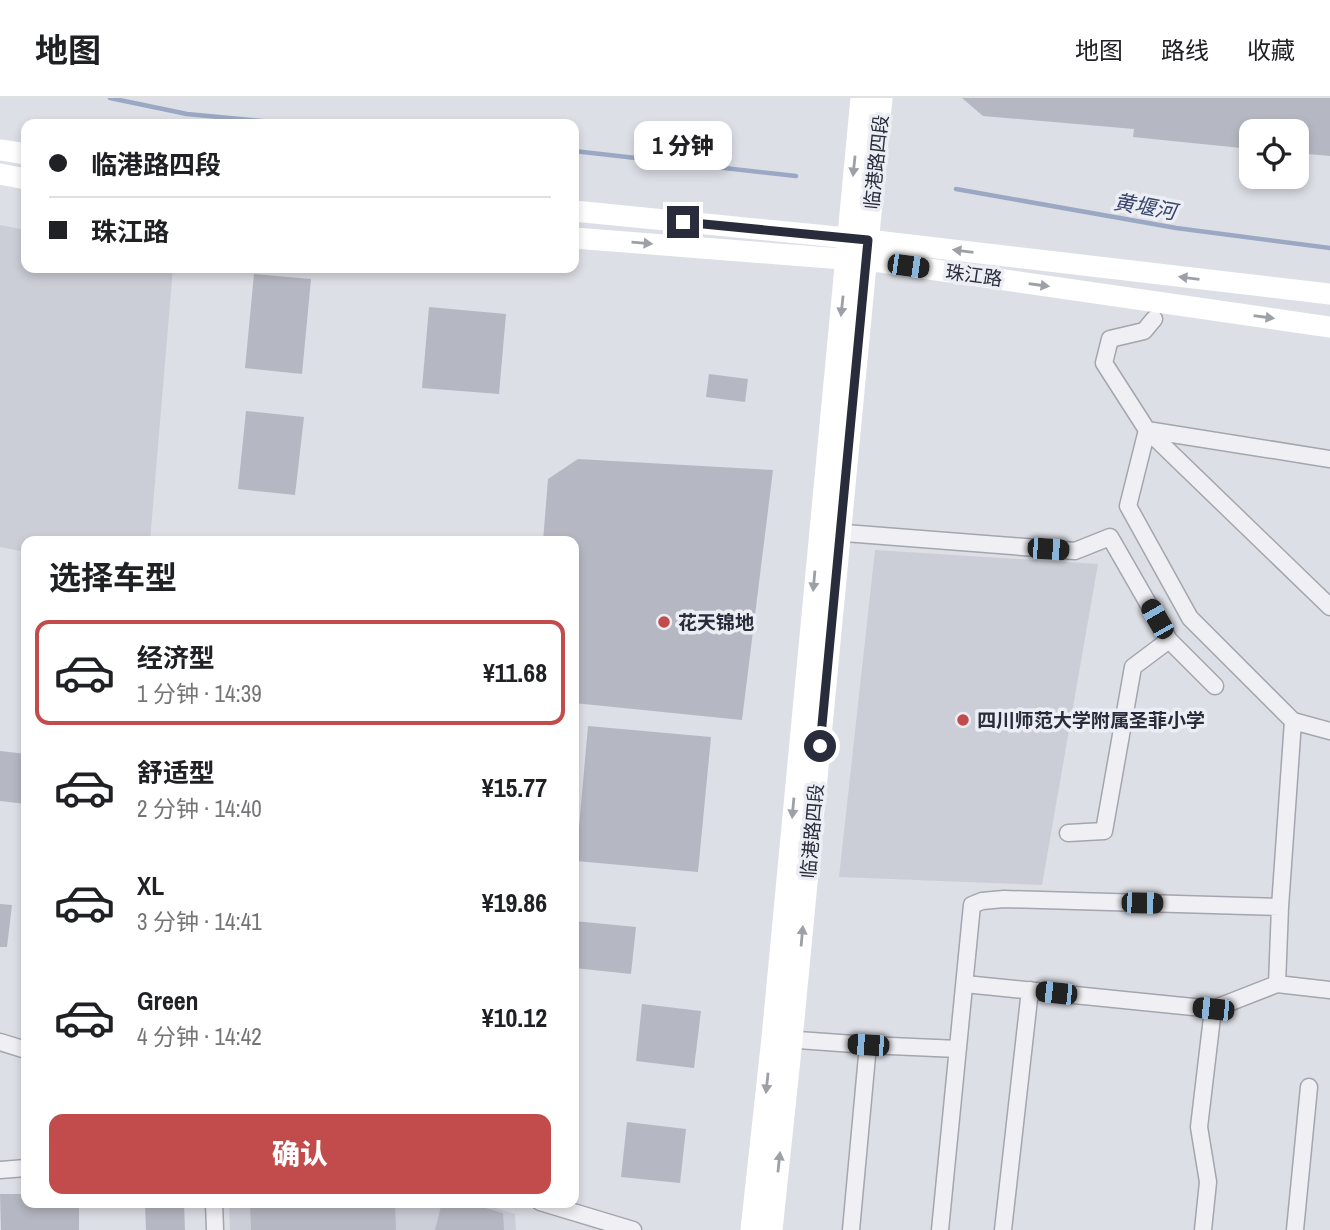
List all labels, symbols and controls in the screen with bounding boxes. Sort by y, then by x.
text: 地图 [35,28,101,72]
text: 地图 [1075,34,1123,66]
text: 路线 [1161,34,1209,66]
text: 收藏 [1247,34,1295,66]
street label: 临港路四段 [858,113,894,211]
map controls [1239,119,1309,189]
button: locate [1239,119,1309,189]
callout: 1 分钟 [634,121,732,170]
text: 1 分钟 [652,130,714,161]
text: 临港路四段 [91,147,221,182]
one-way arrow [848,155,859,177]
water label: 黄堰河 [1112,187,1183,227]
route end [667,206,699,238]
text: 珠江路 [91,214,169,249]
one-way arrow [631,238,653,249]
one-way arrow [952,245,974,256]
car [886,253,931,279]
street label: 珠江路 [944,258,1004,292]
one-way arrow [1178,272,1200,283]
one-way arrow [1028,279,1050,290]
one-way arrow [836,295,847,317]
one-way arrow [1253,312,1275,323]
car [1027,537,1070,561]
text: 选择车型 [49,556,177,599]
one-way arrow [808,570,819,592]
car [1138,596,1177,642]
place label: 花天锦地 [678,609,754,635]
marker: 花天锦地 [656,614,672,630]
text: 经济型 [137,640,215,675]
icon: car [53,641,116,704]
text: ¥11.68 [483,655,547,690]
text: 1 分钟 · 14:39 [137,678,262,709]
place label: 四川师范大学附属圣菲小学 [977,707,1205,733]
marker: 四川师范大学附属圣菲小学 [955,712,971,728]
route start [804,730,836,762]
text: 舒适型 [137,755,215,790]
icon: car [53,756,116,819]
text: ¥15.77 [482,770,547,805]
street label: 临港路四段 [795,783,829,879]
text: 2 分钟 · 14:40 [137,793,262,824]
one-way arrow [787,797,798,819]
text: XL [137,868,164,903]
icon: car [53,871,116,934]
text: ¥19.86 [482,885,547,920]
car [1121,892,1164,914]
text: 3 分钟 · 14:41 [137,906,262,937]
one-way arrow [797,925,808,947]
car [1035,980,1078,1006]
text: Green [137,983,199,1018]
icon: car [53,986,116,1049]
car [1192,996,1235,1022]
text: ¥10.12 [482,1000,547,1035]
text: 4 分钟 · 14:42 [137,1021,262,1052]
car [847,1033,890,1057]
one-way arrow [761,1072,772,1094]
button: 确认 [49,1114,551,1194]
one-way arrow [774,1151,785,1173]

